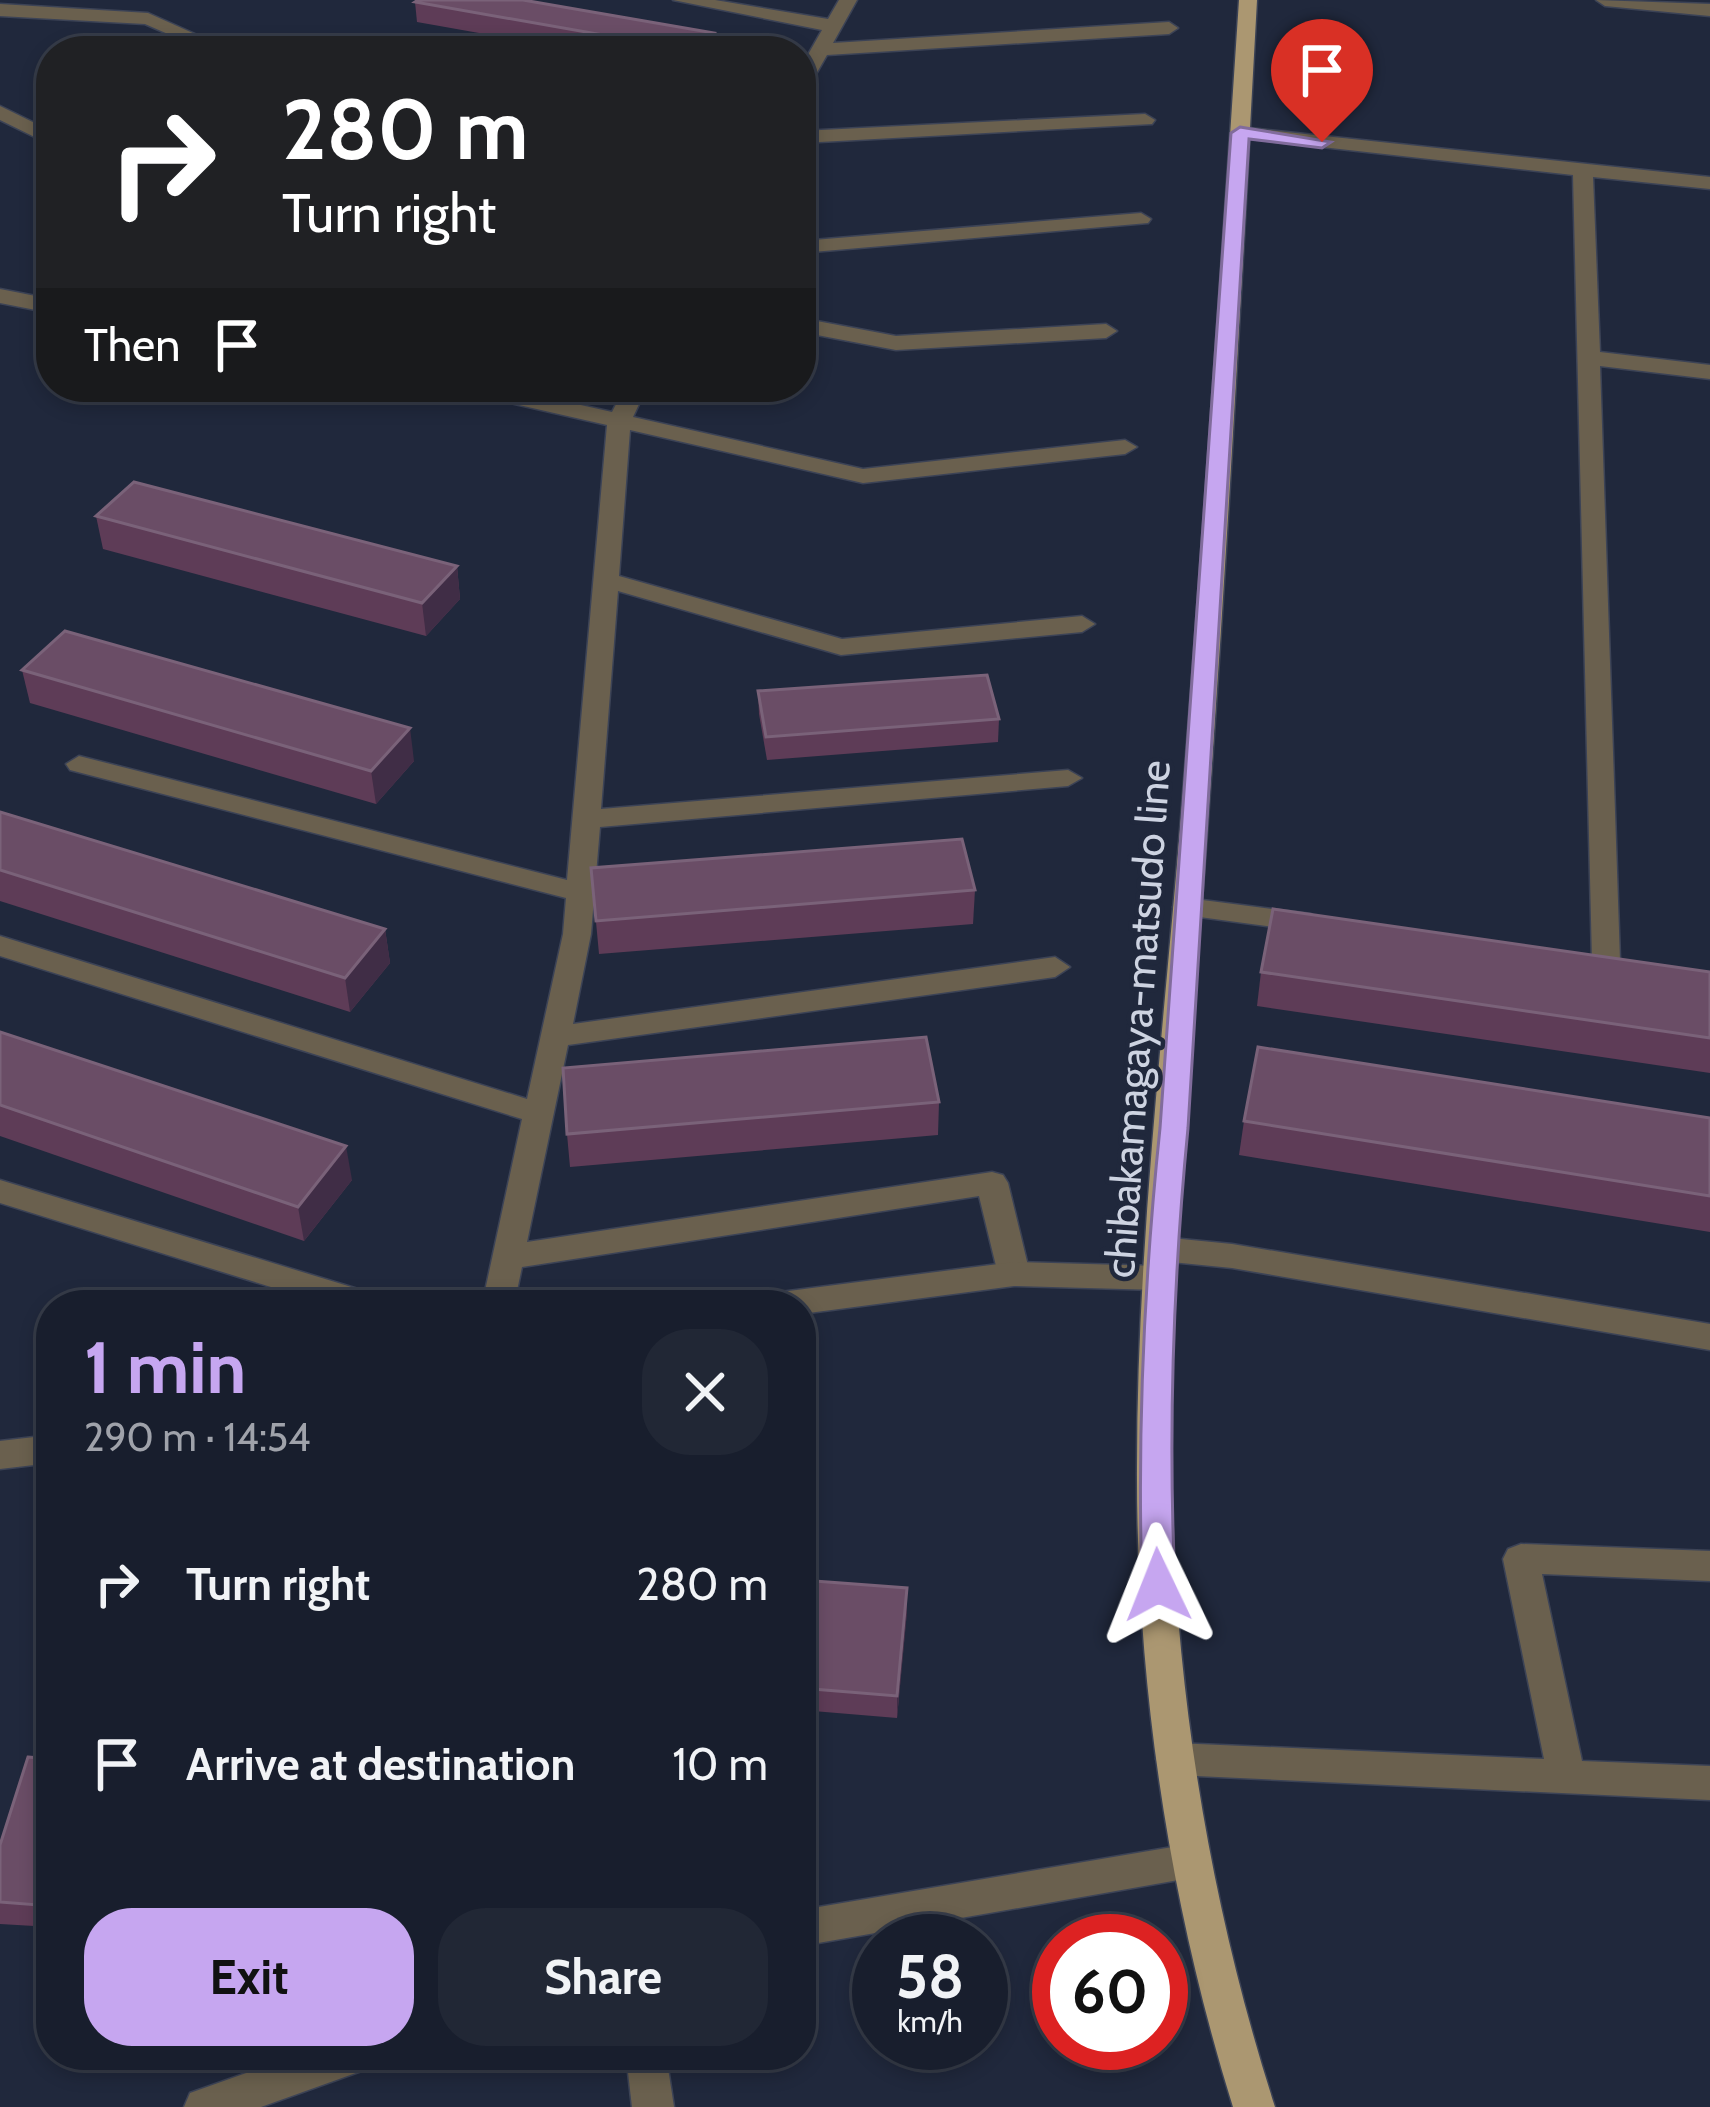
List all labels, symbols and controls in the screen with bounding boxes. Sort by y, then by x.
pin [1271,19,1373,142]
icon: arrive [1289,37,1355,103]
text: 280 m [282,78,528,180]
icon: right [84,84,240,240]
text: Turn right [282,180,496,246]
icon: arrive [204,312,270,378]
text: Then [84,318,180,372]
street label: chibakamagaya-matsudo line [1093,758,1181,1280]
text: 1 min [84,1324,246,1411]
button: close [642,1329,768,1455]
text: 290 m · 14:54 [84,1413,311,1461]
position arrow [1095,1522,1221,1648]
icon: right [84,1551,150,1617]
text: Turn right [186,1557,370,1611]
text: 280 m [636,1557,768,1611]
icon: arrive [84,1731,150,1797]
text: Arrive at destination [186,1737,575,1791]
text: 10 m [672,1737,768,1791]
button: Exit [84,1908,414,2046]
button: Share [438,1908,768,2046]
speed limit sign: 60 [1032,1914,1188,2070]
text: 58 [896,1940,964,2013]
text: km/h [897,2003,963,2040]

